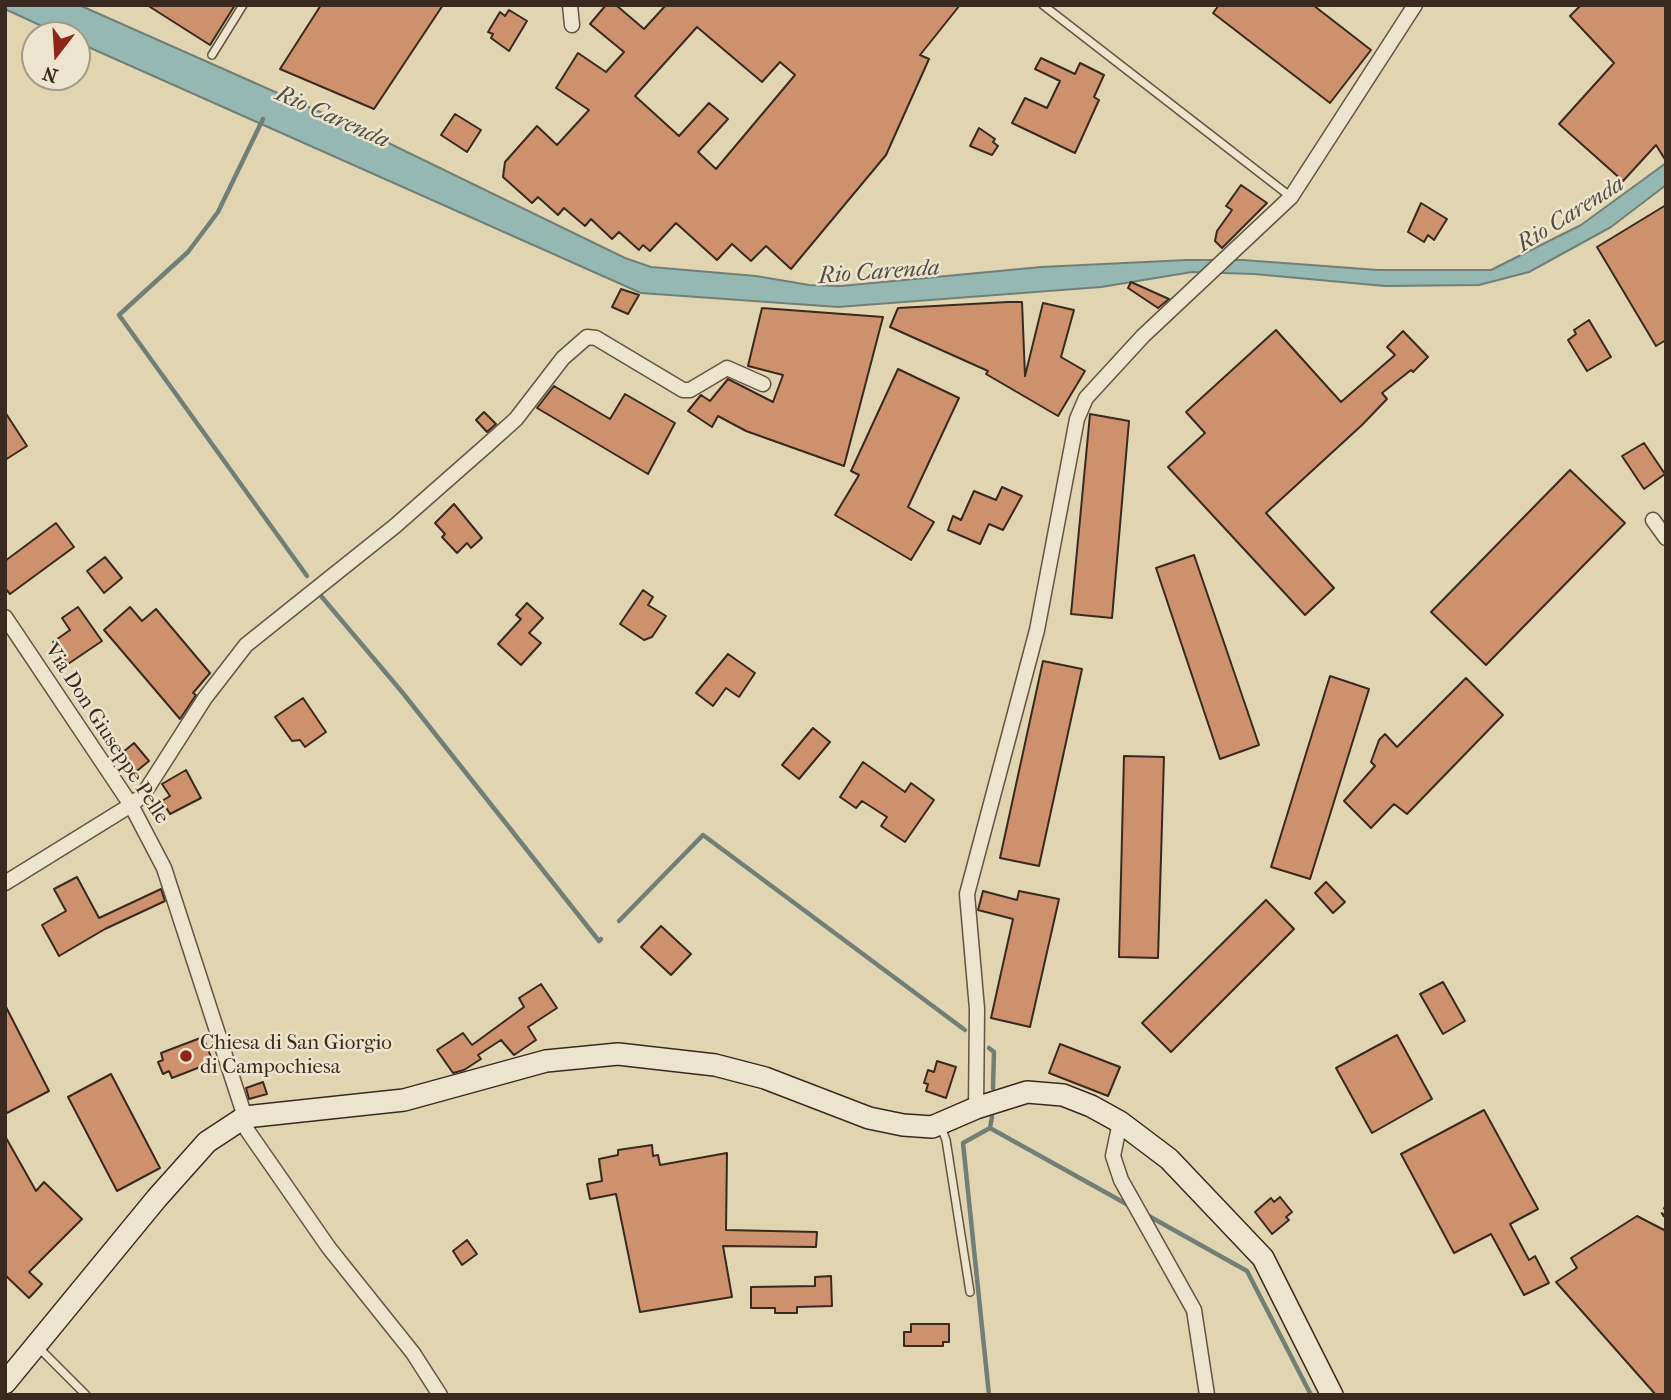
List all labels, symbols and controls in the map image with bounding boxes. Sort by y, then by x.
north arrow [21,21,91,91]
text: N [40,62,61,87]
water label: Rio Carenda [271,81,393,155]
water label: Rio Carenda [1512,171,1630,259]
water label: Rio Carenda [817,255,941,291]
street label: Via Don Giuseppe Pelle [38,639,174,829]
place label: Chiesa di San Giorgio di Campochiesa [200,1031,392,1081]
marker: Chiesa di San Giorgio di Campochiesa [178,1048,194,1064]

